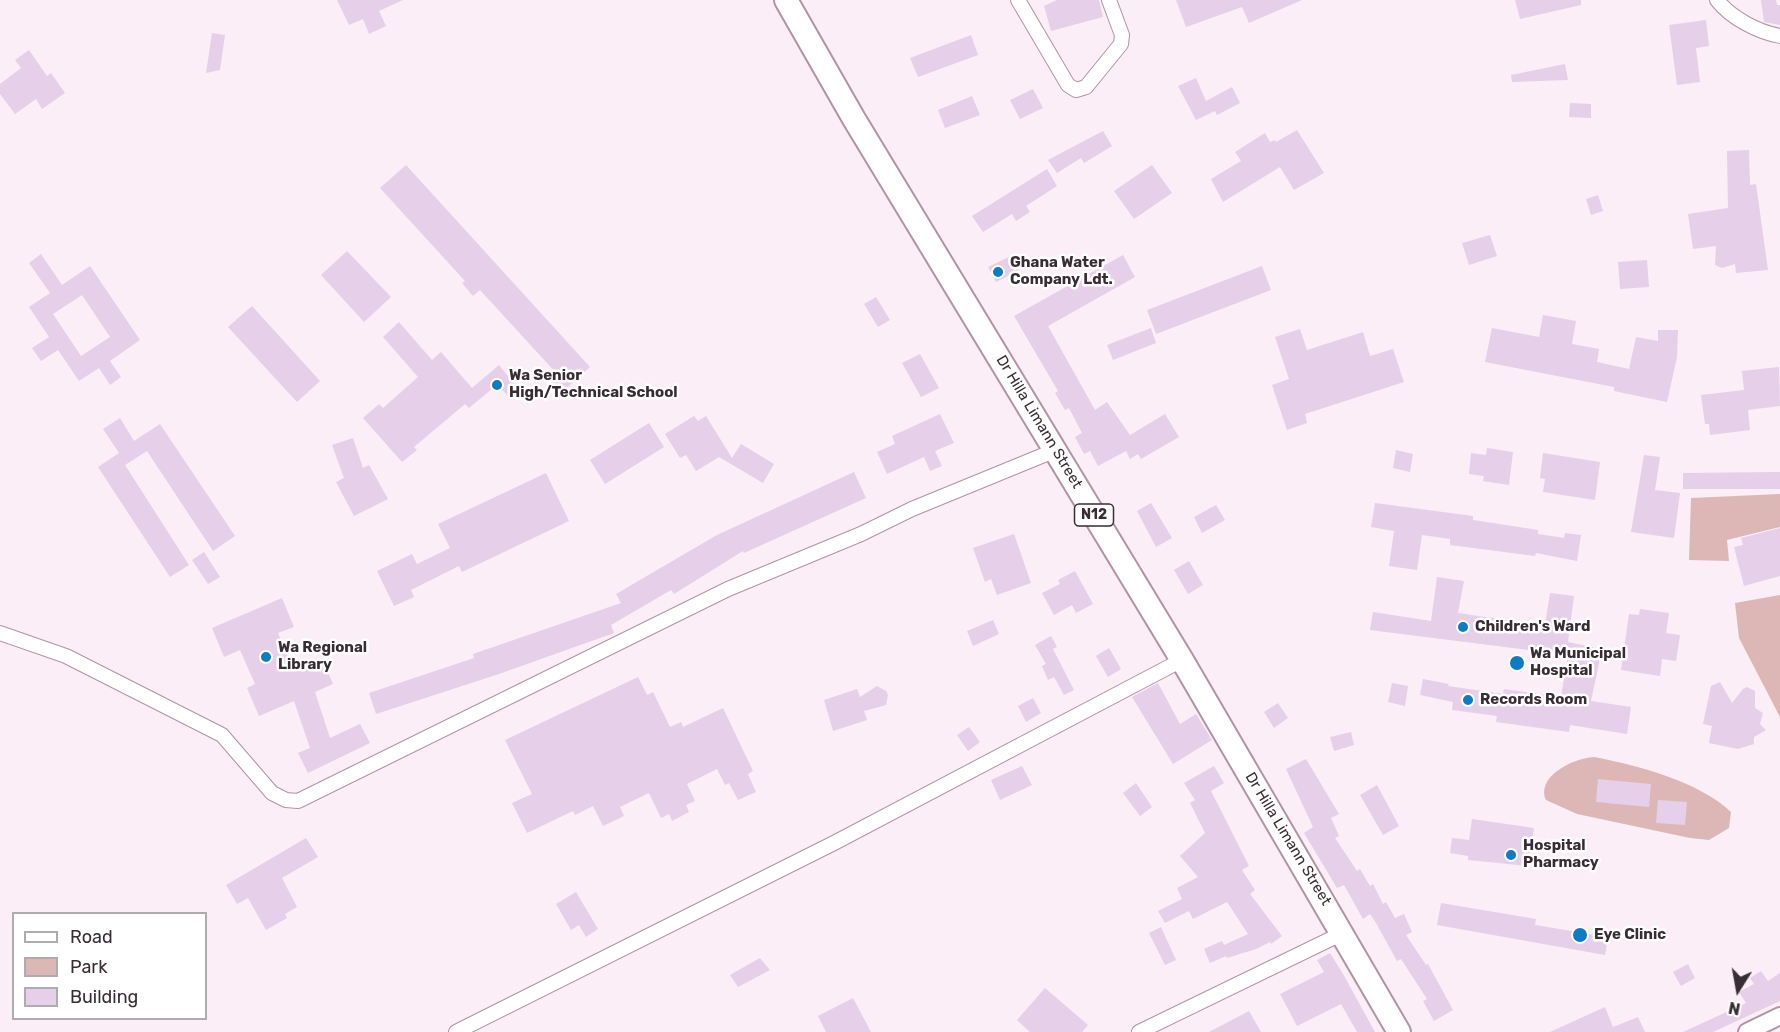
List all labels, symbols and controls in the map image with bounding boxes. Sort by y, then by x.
place label: Ghana Water Company Ldt. [1010,254,1113,289]
marker: Ghana Water Company Ldt. [991,265,1005,279]
street label: Dr Hilla Limann Street [992,352,1086,492]
place label: Wa Senior High/Technical School [509,367,678,402]
marker: Wa Senior High/Technical School [490,378,504,392]
road number: N12 [1074,504,1114,526]
place label: Children's Ward [1475,618,1590,636]
marker: Children's Ward [1456,620,1470,634]
place label: Wa Regional Library [278,639,367,674]
place label: Wa Municipal Hospital [1530,645,1626,680]
marker: Wa Regional Library [259,650,273,664]
marker: Wa Municipal Hospital [1508,654,1526,672]
place label: Records Room [1480,691,1587,709]
marker: Records Room [1461,693,1475,707]
street label: Dr Hilla Limann Street [1241,769,1335,909]
place label: Hospital Pharmacy [1523,837,1599,872]
marker: Hospital Pharmacy [1504,848,1518,862]
legend [12,912,207,1020]
text: Road [70,926,113,948]
marker: Eye Clinic [1571,926,1589,944]
place label: Eye Clinic [1594,926,1666,944]
text: Park [70,956,107,978]
north arrow [1708,960,1768,1020]
text: Building [70,986,138,1008]
text: N [1727,998,1742,1019]

